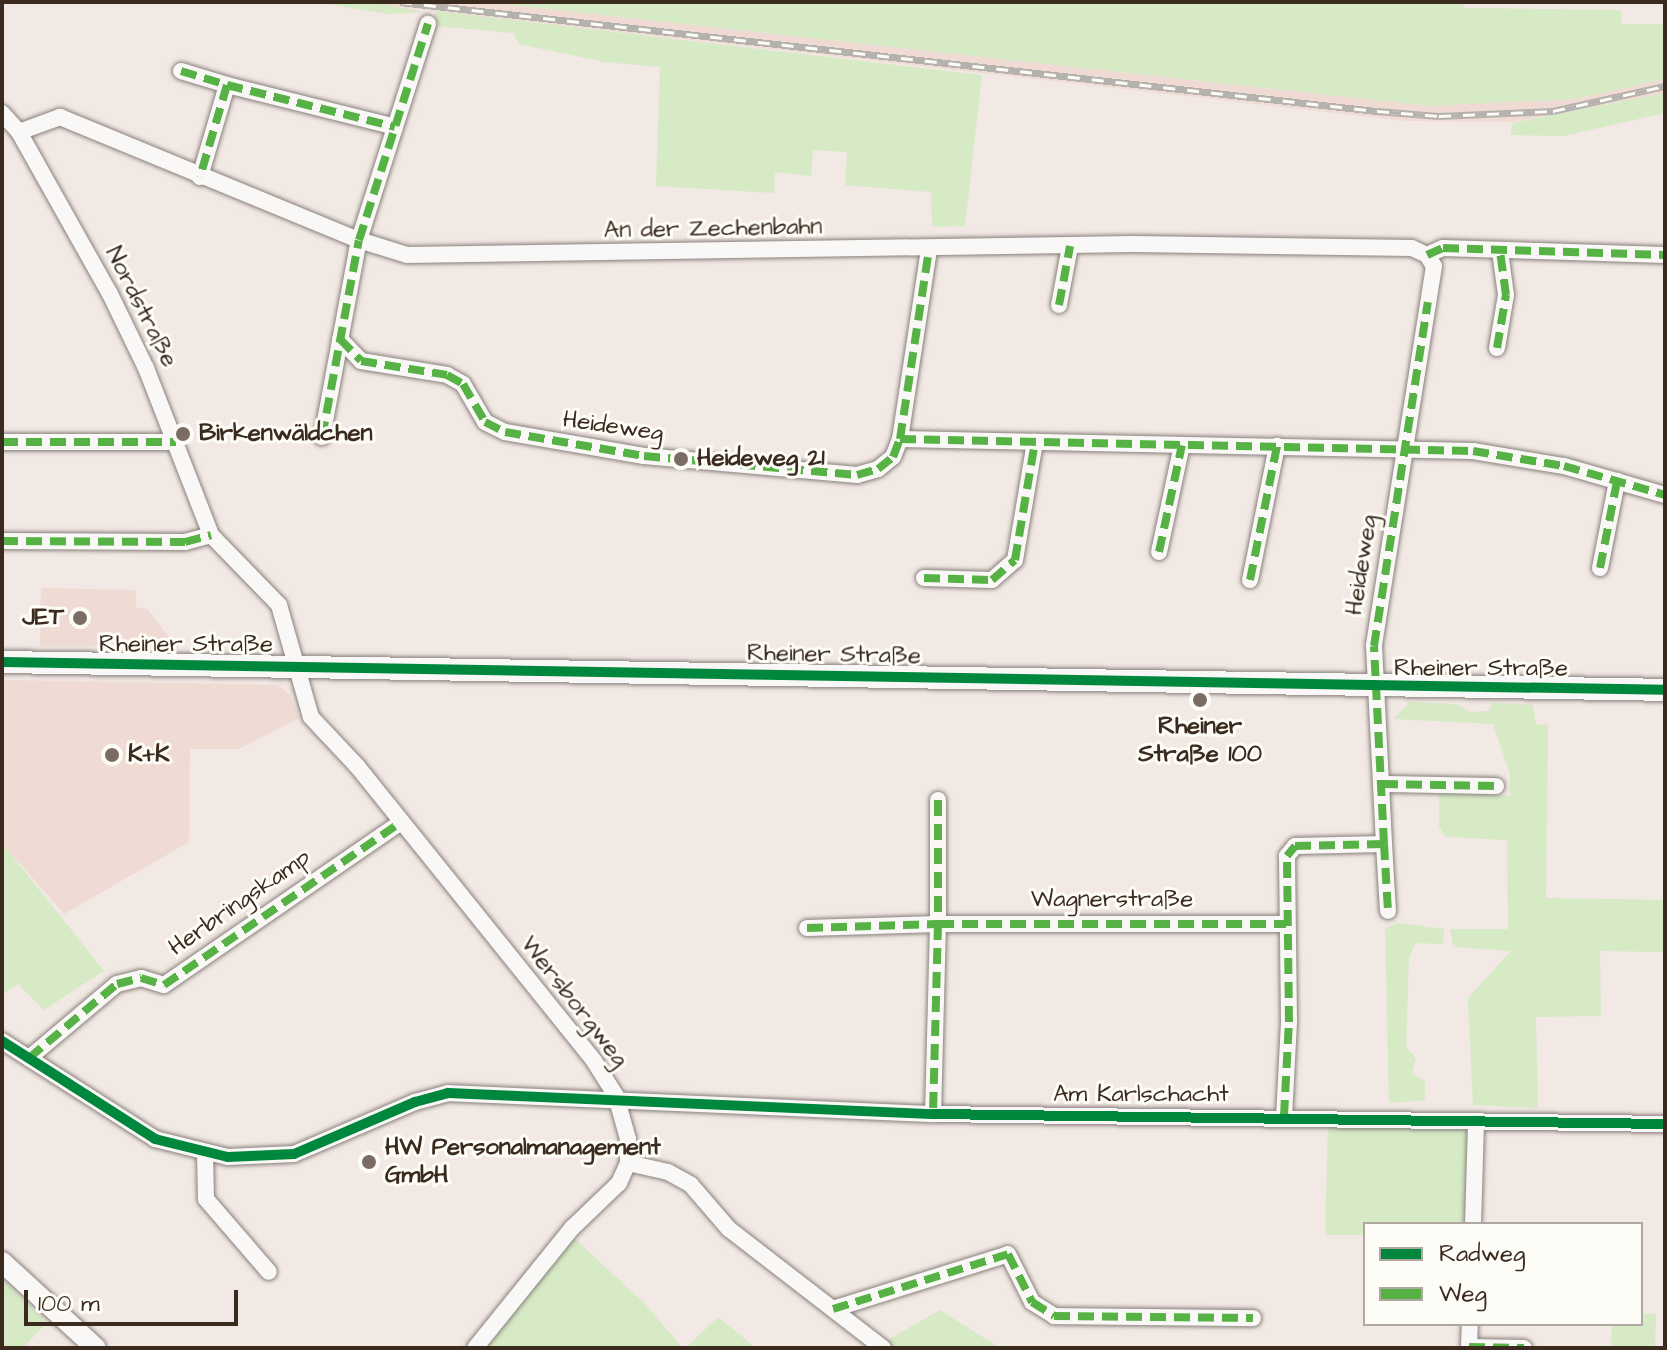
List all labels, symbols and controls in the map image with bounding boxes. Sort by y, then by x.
street label: An der Zechenbahn [603,213,823,245]
street label: Nordstraße [98,242,184,372]
street label: Heideweg [561,406,665,448]
place label: Birkenwäldchen [199,420,372,448]
marker: Birkenwäldchen [174,425,192,443]
place label: Heideweg 21 [697,445,825,473]
marker: Heideweg 21 [672,450,690,468]
street label: Heideweg [1340,513,1384,617]
place label: JET [22,604,64,632]
marker: JET [71,609,89,627]
street label: Rheiner Straße [99,631,273,659]
street label: Rheiner Straße [747,639,921,671]
street label: Rheiner Straße [1394,655,1568,683]
marker: Rheiner Straße 100 [1191,691,1209,709]
place label: Rheiner Straße 100 [1138,713,1262,769]
place label: K+K [128,741,170,769]
marker: K+K [103,746,121,764]
street label: Herbringskamp [164,843,316,963]
street label: Wagnerstraße [1031,886,1193,914]
street label: Wersborgweg [514,931,634,1073]
street label: Am Karlschacht [1053,1081,1229,1109]
place label: HW Personalmanagement GmbH [385,1134,661,1190]
marker: HW Personalmanagement GmbH [360,1153,378,1171]
legend [1363,1222,1643,1326]
text: Radweg [1439,1237,1525,1271]
scale bar [28,1274,242,1324]
text: Weg [1439,1277,1487,1311]
text: 100 m [38,1287,100,1321]

